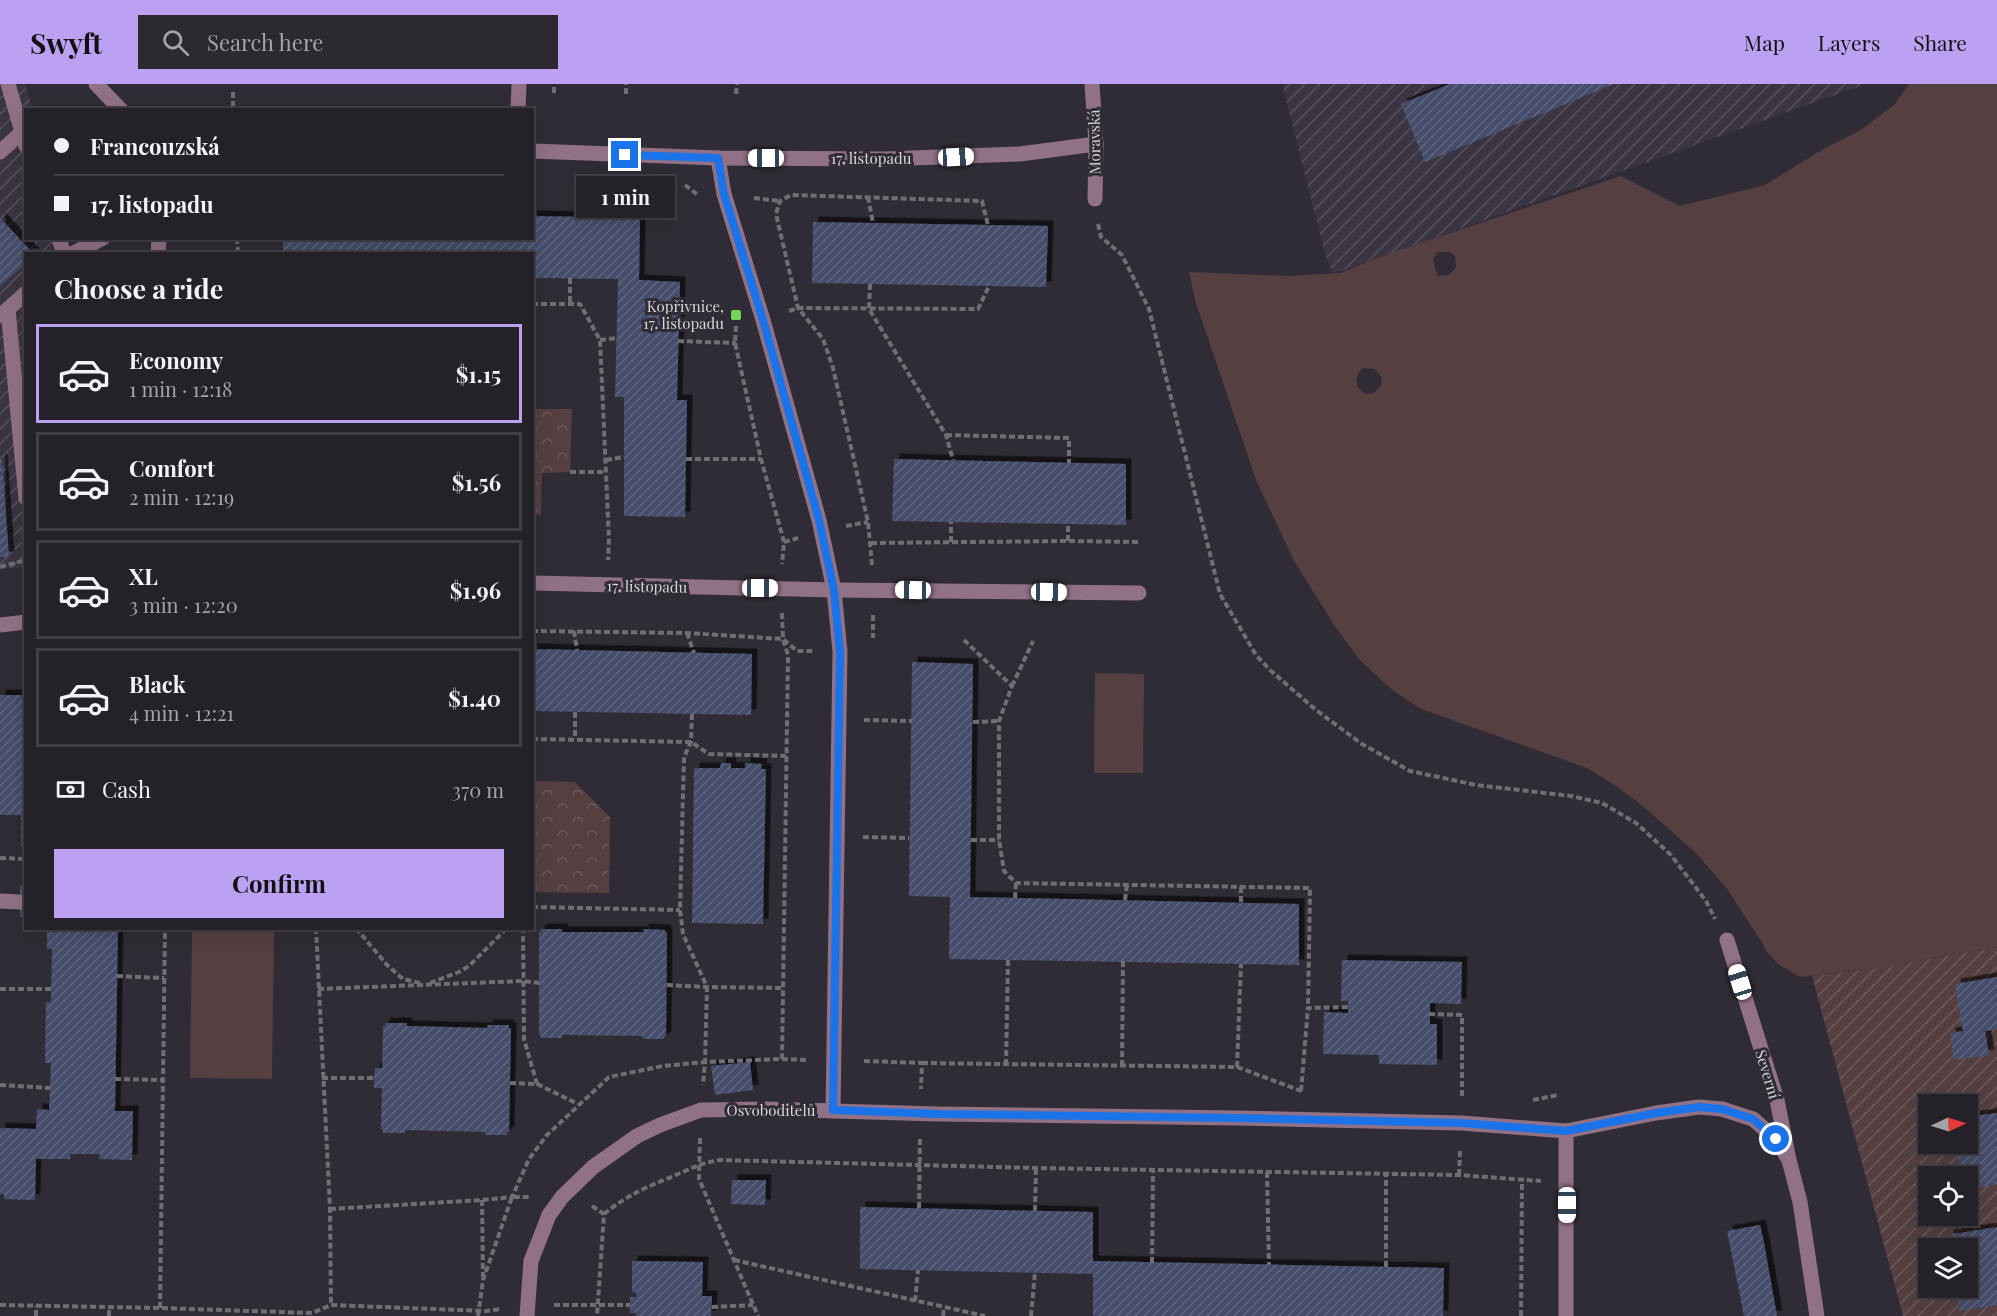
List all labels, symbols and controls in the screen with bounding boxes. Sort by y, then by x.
search box [138,15,558,69]
text: Swyft [30,24,102,61]
icon: search [159,26,192,59]
text: Search here [207,27,323,57]
text: Map [1744,28,1785,56]
text: Layers [1818,28,1880,56]
text: Share [1913,28,1967,56]
street label: Moravská [1083,109,1105,174]
text: Francouzská [90,131,220,161]
route end [611,141,638,168]
car [938,147,974,167]
street label: 17. listopadu [831,148,912,168]
car [748,149,784,167]
callout: 1 min [576,176,674,218]
text: 1 min [601,183,650,210]
text: 17. listopadu [90,189,214,219]
text: Choose a ride [54,270,223,306]
place label: Kopřivnice, 17. listopadu [643,296,724,333]
marker: Kopřivnice, 17. listopadu [729,308,743,322]
text: Economy [129,345,223,375]
icon: car [57,347,111,401]
text: $1.15 [456,359,501,389]
text: 1 min · 12:18 [129,375,232,402]
text: Comfort [129,453,215,483]
icon: car [57,455,111,509]
text: $1.56 [452,467,501,497]
text: 2 min · 12:19 [129,483,234,510]
text: XL [129,561,158,591]
icon: car [57,563,111,617]
text: $1.96 [450,575,501,605]
street label: 17. listopadu [606,575,688,597]
car [742,579,778,597]
car [895,581,931,599]
car [1031,583,1067,601]
text: 3 min · 12:20 [129,591,238,618]
text: Black [129,669,186,699]
icon: car [57,671,111,725]
text: $1.40 [448,683,501,713]
text: 4 min · 12:21 [129,699,234,726]
icon: cash [54,773,87,806]
text: Cash [102,774,151,804]
text: 370 m [452,776,504,803]
button: Confirm [54,849,504,918]
car [1726,962,1754,1002]
street label: Severní [1751,1047,1785,1102]
north arrow [1918,1094,1978,1154]
map controls [1918,1094,1978,1298]
street label: Osvoboditelů [727,1100,816,1120]
route start [1762,1125,1789,1152]
button: locate [1918,1166,1978,1226]
car [1558,1187,1576,1223]
button: layers [1918,1238,1978,1298]

